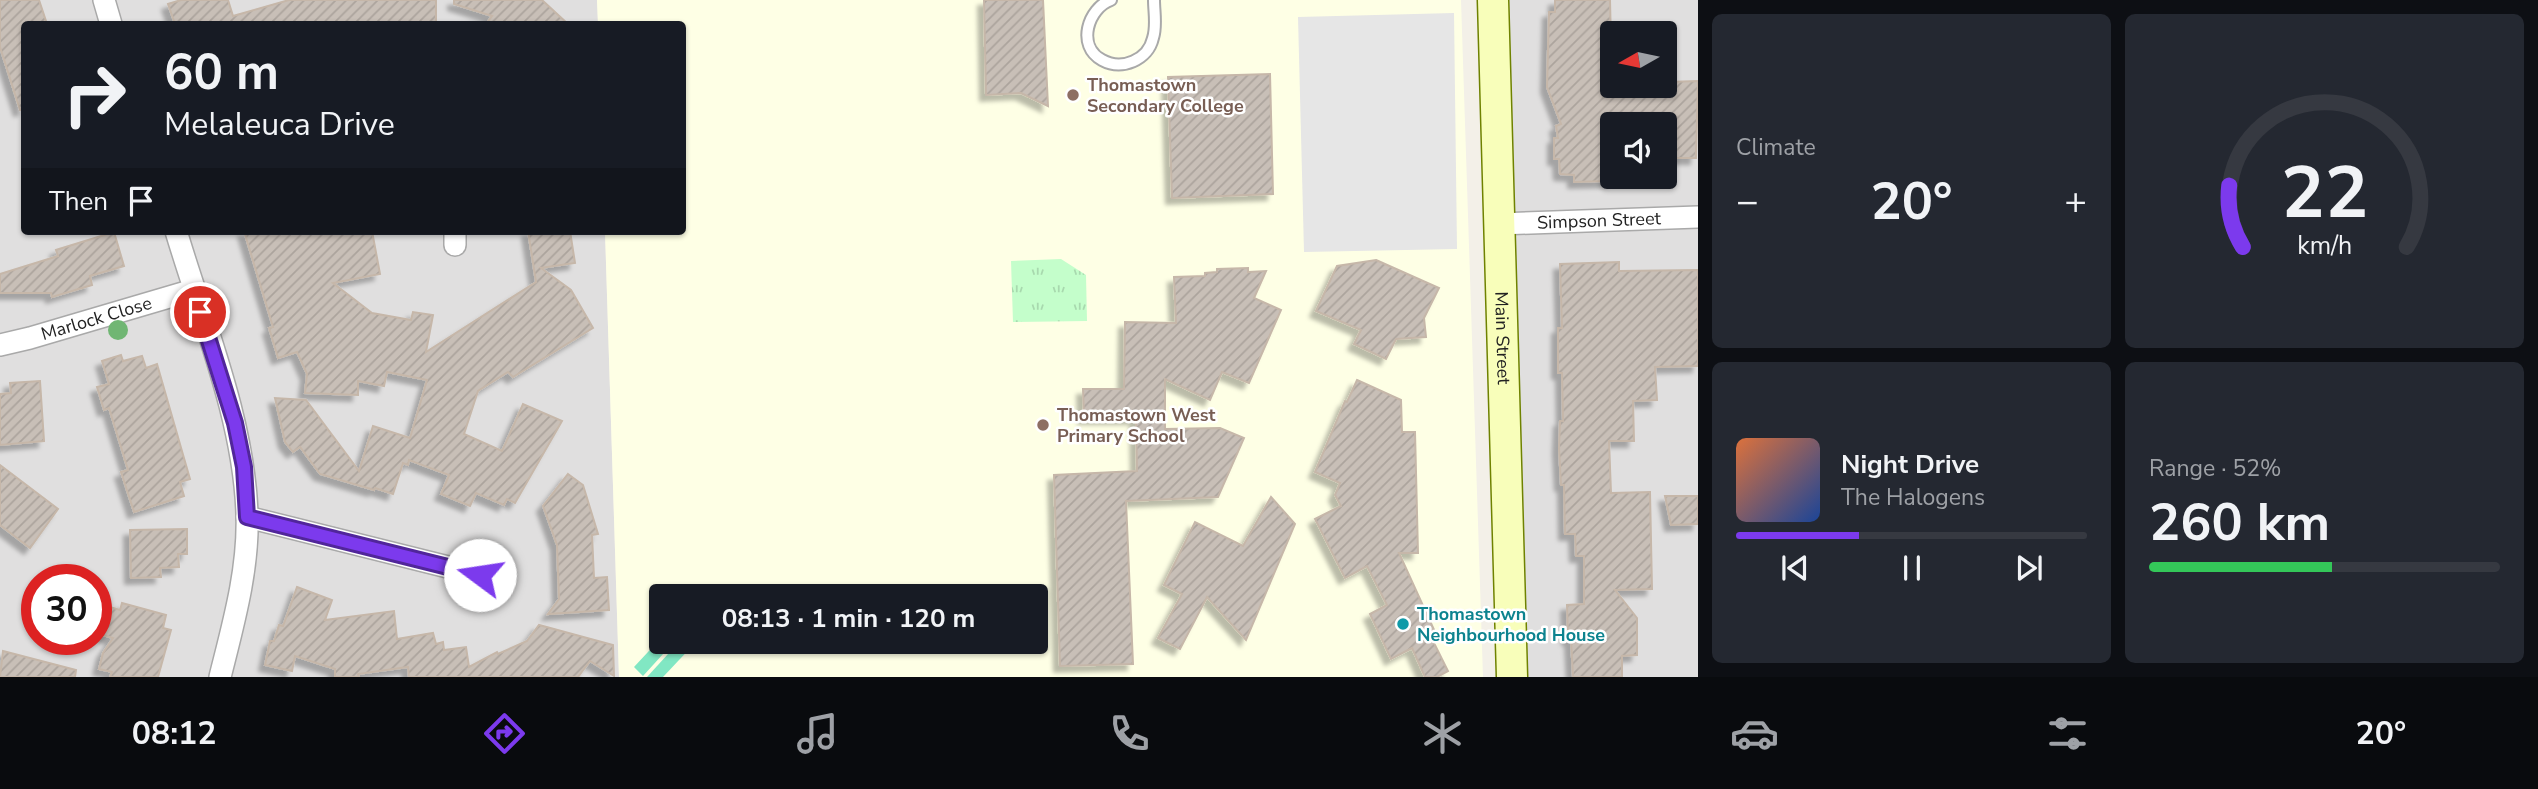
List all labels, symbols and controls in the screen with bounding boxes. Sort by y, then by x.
north arrow [1600,21,1676,98]
map controls [1600,21,1677,189]
text: 60 m [164,39,279,106]
icon: right [49,49,140,140]
place label: Thomastown Secondary College [1087,73,1244,118]
marker: Thomastown Secondary College [1065,87,1081,103]
text: Melaleuca Drive [164,103,395,146]
button: sound [1600,112,1677,189]
text: Climate [1736,132,1816,163]
text: 22 [2281,143,2368,243]
text: 20° [1870,166,1953,237]
text: − [1736,176,1759,227]
text: + [2064,176,2087,227]
icon: arrive [122,182,160,220]
text: Then [49,184,108,219]
street label: Simpson Street [1537,206,1662,235]
text: km/h [2297,229,2352,263]
pin [170,282,230,342]
street label: Marlock Close [38,291,155,346]
street label: Main Street [1489,291,1516,385]
icon: arrive [181,293,219,331]
place label: Thomastown West Primary School [1057,403,1216,448]
marker: Thomastown West Primary School [1035,417,1051,433]
text: Night Drive [1841,447,1979,482]
text: Range · 52% [2149,453,2281,484]
text: The Halogens [1841,482,1985,513]
text: 260 km [2149,487,2330,558]
position arrow [443,538,517,612]
icon: previous [1776,549,1814,587]
icon: pause [1893,549,1931,587]
icon: next [2010,549,2048,587]
speed limit sign: 30 [21,564,112,655]
text: 08:13 · 1 min · 120 m [722,601,975,636]
place label: Thomastown Neighbourhood House [1417,602,1605,647]
marker: Thomastown Neighbourhood House [1395,616,1411,632]
icon: directions [480,709,529,758]
icon: music [793,709,842,758]
icon: phone [1105,709,1154,758]
icon: climate [1418,709,1467,758]
icon: car [1730,709,1779,758]
icon: filters [2043,709,2092,758]
text: 08:12 [132,712,217,755]
text: 20° [2356,712,2406,755]

